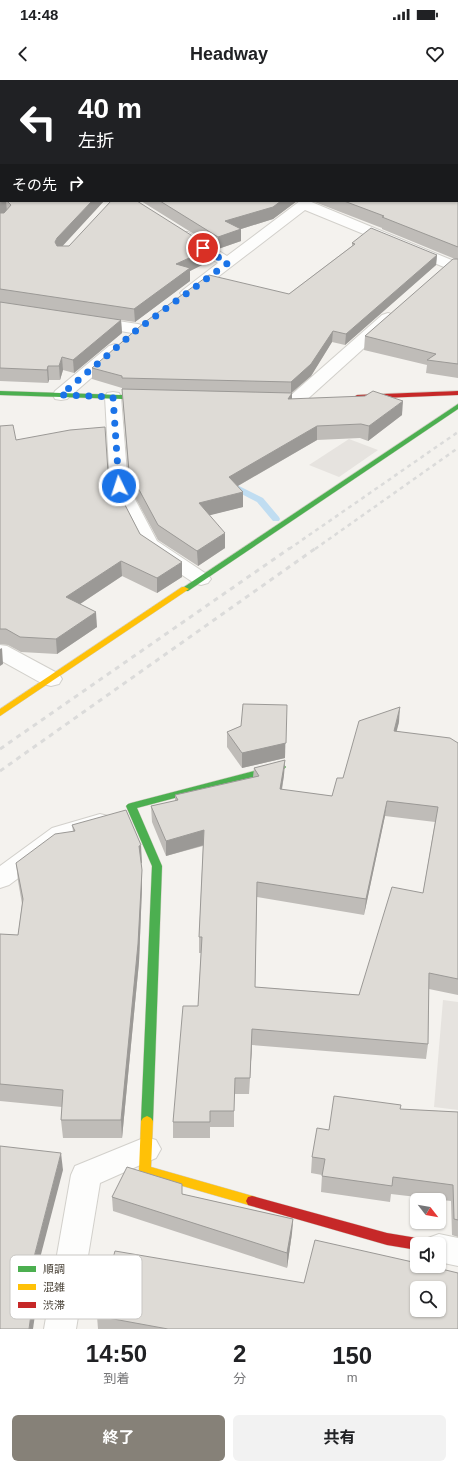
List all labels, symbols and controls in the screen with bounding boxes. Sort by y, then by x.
text: 14:48 [20,6,58,23]
icon: back [12,43,34,65]
icon: heart [424,43,446,65]
text: Headway [190,44,268,64]
text: 40 m [78,93,142,124]
icon: left [12,96,64,148]
text: 左折 [78,131,114,151]
icon: right [65,172,87,194]
text: その先 [12,176,57,193]
pin [186,231,220,265]
icon: arrive [192,237,214,259]
position arrow [98,465,140,507]
north arrow [410,1193,446,1229]
map controls [410,1193,446,1317]
button: sound [410,1237,446,1273]
legend [10,1255,142,1319]
text: 順調 [43,1263,65,1275]
text: 混雑 [43,1281,65,1293]
button: search [410,1281,446,1317]
text: 渋滞 [43,1299,65,1311]
text: 14:50 [86,1340,147,1367]
text: 2 [233,1340,246,1367]
text: 150 [332,1342,372,1369]
text: m [347,1370,358,1385]
text: 到着 [103,1371,130,1386]
text: 分 [233,1371,246,1386]
button: 終了 [12,1415,225,1461]
button: 共有 [233,1415,446,1461]

